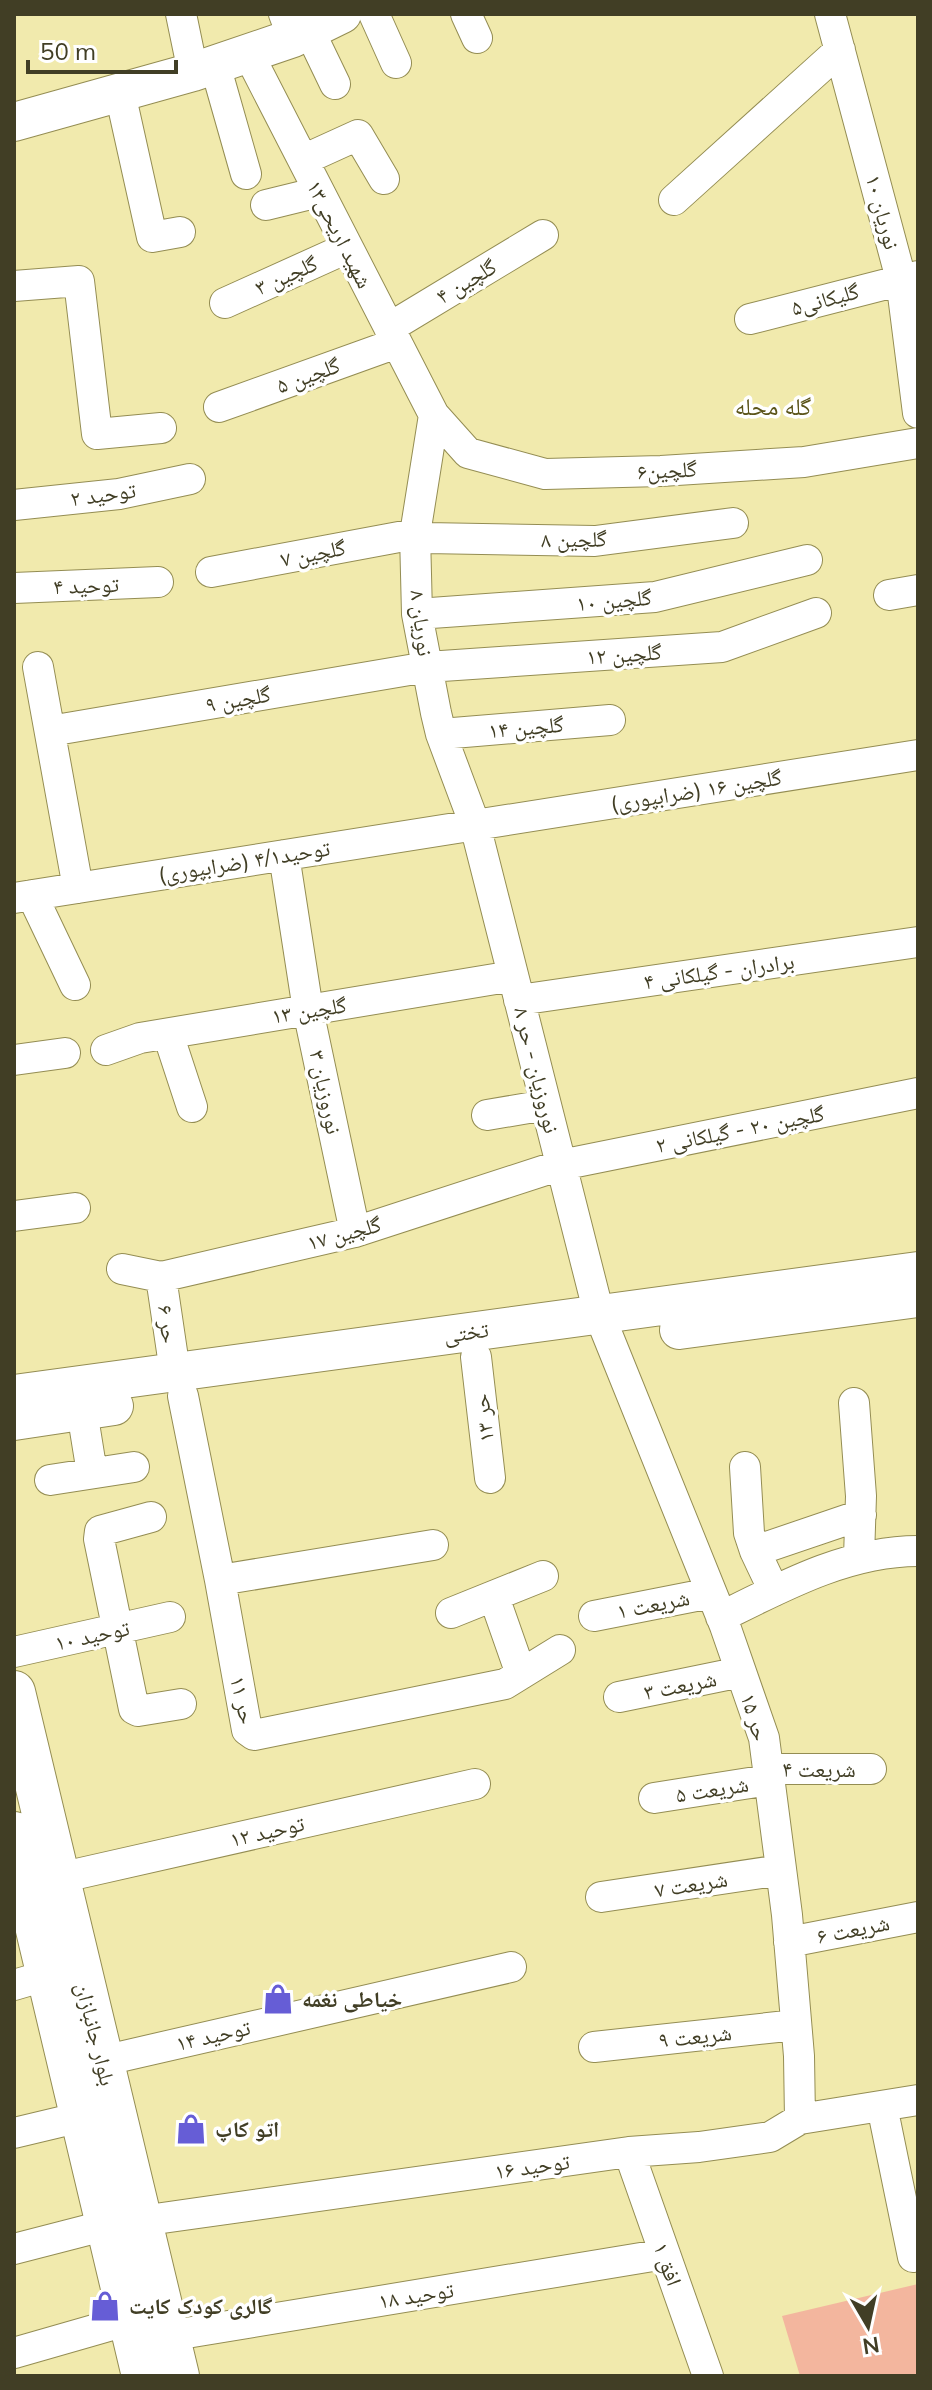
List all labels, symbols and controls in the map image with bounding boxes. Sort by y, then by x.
scale bar [28,24,176,74]
text: 50 m [40,36,96,66]
street label: نوریان ۱۰ [860,171,906,253]
street label: شهید اریحی۱۳ [301,175,379,293]
street label: گلچین ۳ [250,249,322,301]
street label: گلچین ۴ [431,252,501,310]
street label: گلیکانی۵ [788,277,862,321]
street label: گلچین ۵ [272,351,344,399]
district label: گله محله [735,391,811,421]
street label: گلچین۶ [636,454,698,486]
street label: توحید ۲ [68,475,138,512]
street label: گلچین ۸ [541,524,607,554]
street label: گلچین ۷ [278,533,348,573]
street label: توحید ۴ [53,570,120,600]
street label: گلچین ۱۰ [575,583,653,617]
street label: نوریان ۸ [404,588,440,658]
street label: گلچین ۱۲ [585,637,663,671]
street label: گلچین ۹ [203,680,273,718]
street label: گلچین ۱۴ [487,710,565,744]
street label: گلچین ۱۶ (ضرابپوری) [608,763,784,818]
street label: توحید۴/۱ (ضرابپوری) [156,833,333,889]
street label: برادران - گیلکانی ۴ [642,947,796,995]
street label: گلچین ۱۳ [270,990,348,1030]
street label: نوروزیان - حر ۸ [508,1004,566,1136]
street label: نوروزیان ۳ [303,1047,349,1137]
street label: گلچین ۲۰ - گیلکانی ۲ [653,1099,827,1159]
street label: گلچین ۱۷ [304,1210,384,1256]
street label: حر ۶ [151,1303,185,1345]
street label: تختی [442,1315,491,1349]
street label: حر ۱۳ [466,1392,500,1444]
street label: شریعت ۱ [614,1583,692,1625]
street label: توحید ۱۰ [52,1613,132,1657]
street label: شریعت ۳ [641,1664,719,1706]
street label: حر ۱۱ [224,1673,262,1727]
street label: حر ۱۵ [735,1690,775,1744]
street label: شریعت ۴ [782,1755,856,1783]
street label: شریعت ۵ [673,1769,751,1809]
street label: توحید ۱۲ [227,1809,308,1853]
street label: شریعت ۷ [652,1864,730,1904]
street label: شریعت ۶ [814,1908,892,1950]
street label: بلوار جانبازان [70,1979,122,2089]
shop icon: خیاطی نغمه [261,1982,295,2016]
place label: خیاطی نغمه [302,1985,402,2013]
street label: توحید ۱۴ [173,2013,254,2057]
street label: شریعت ۹ [657,2018,733,2054]
shop icon: اتو کاپ [174,2112,208,2146]
place label: اتو کاپ [215,2115,279,2143]
street label: توحید ۱۶ [493,2147,572,2185]
street label: افق ۱ [647,2238,689,2290]
street label: توحید ۱۸ [376,2275,456,2315]
north arrow [828,2286,908,2366]
shop icon: گالری کودک کایت [88,2289,122,2323]
place label: گالری کودک کایت [129,2292,273,2320]
text: N [861,2331,882,2361]

